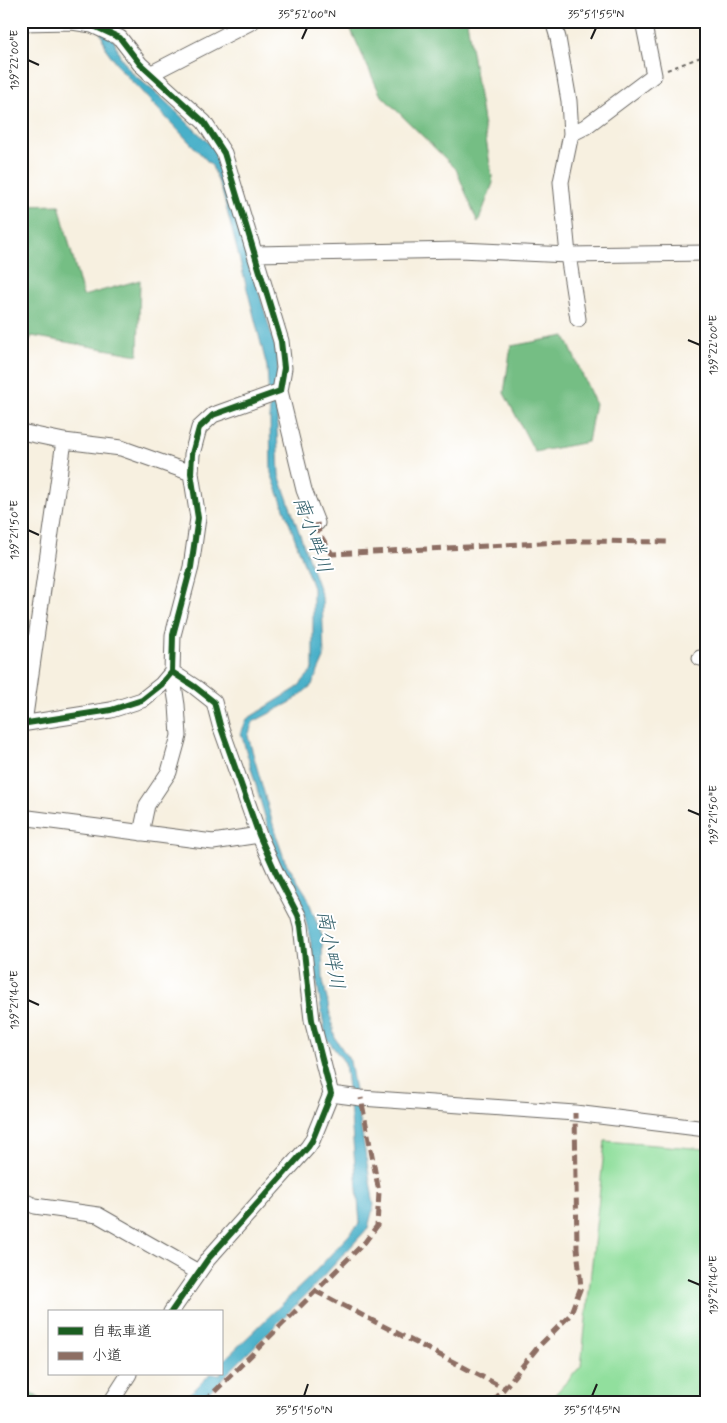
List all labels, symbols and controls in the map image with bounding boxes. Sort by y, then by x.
text: 35°52'00"N [278,7,336,23]
text: 35°51'55"N [568,7,624,23]
text: 139°22'00"E [7,30,23,90]
text: 139°22'00"E [706,315,722,375]
water label: 南小畔川 [286,493,338,577]
text: 139°21'50"E [7,500,23,560]
text: 139°21'50"E [706,785,722,845]
water label: 南小畔川 [310,908,350,992]
text: 139°21'40"E [7,970,23,1030]
text: 139°21'40"E [706,1255,722,1315]
legend [48,1310,222,1376]
text: 自転車道 [92,1322,152,1342]
text: 小道 [92,1346,122,1366]
text: 35°51'50"N [275,1403,333,1419]
text: 35°51'45"N [564,1403,620,1419]

